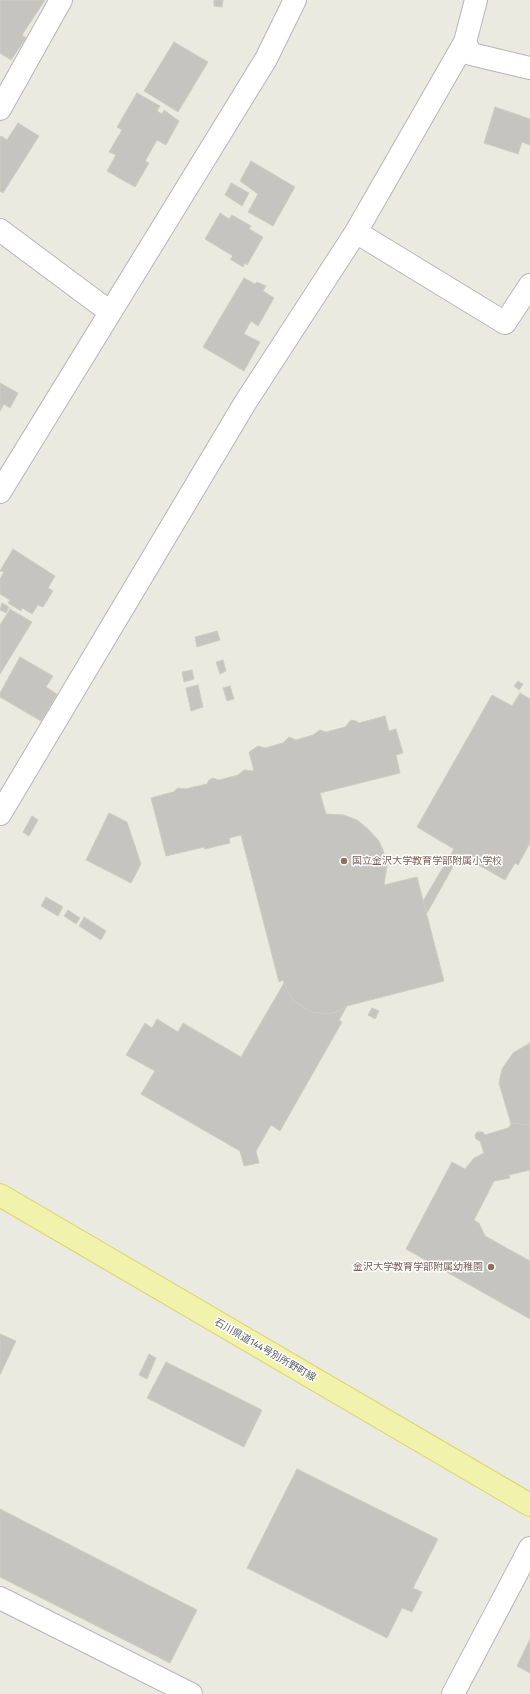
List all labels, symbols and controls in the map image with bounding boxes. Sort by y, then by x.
place label: 国立金沢大学教育学部附属小学校 [352,855,502,867]
marker: 国立金沢大学教育学部附属小学校 [339,856,349,866]
place label: 金沢大学教育学部附属幼稚園 [353,1261,483,1273]
marker: 金沢大学教育学部附属幼稚園 [486,1262,496,1272]
street label: 石川県道144号別所野町線 [212,1316,318,1384]

